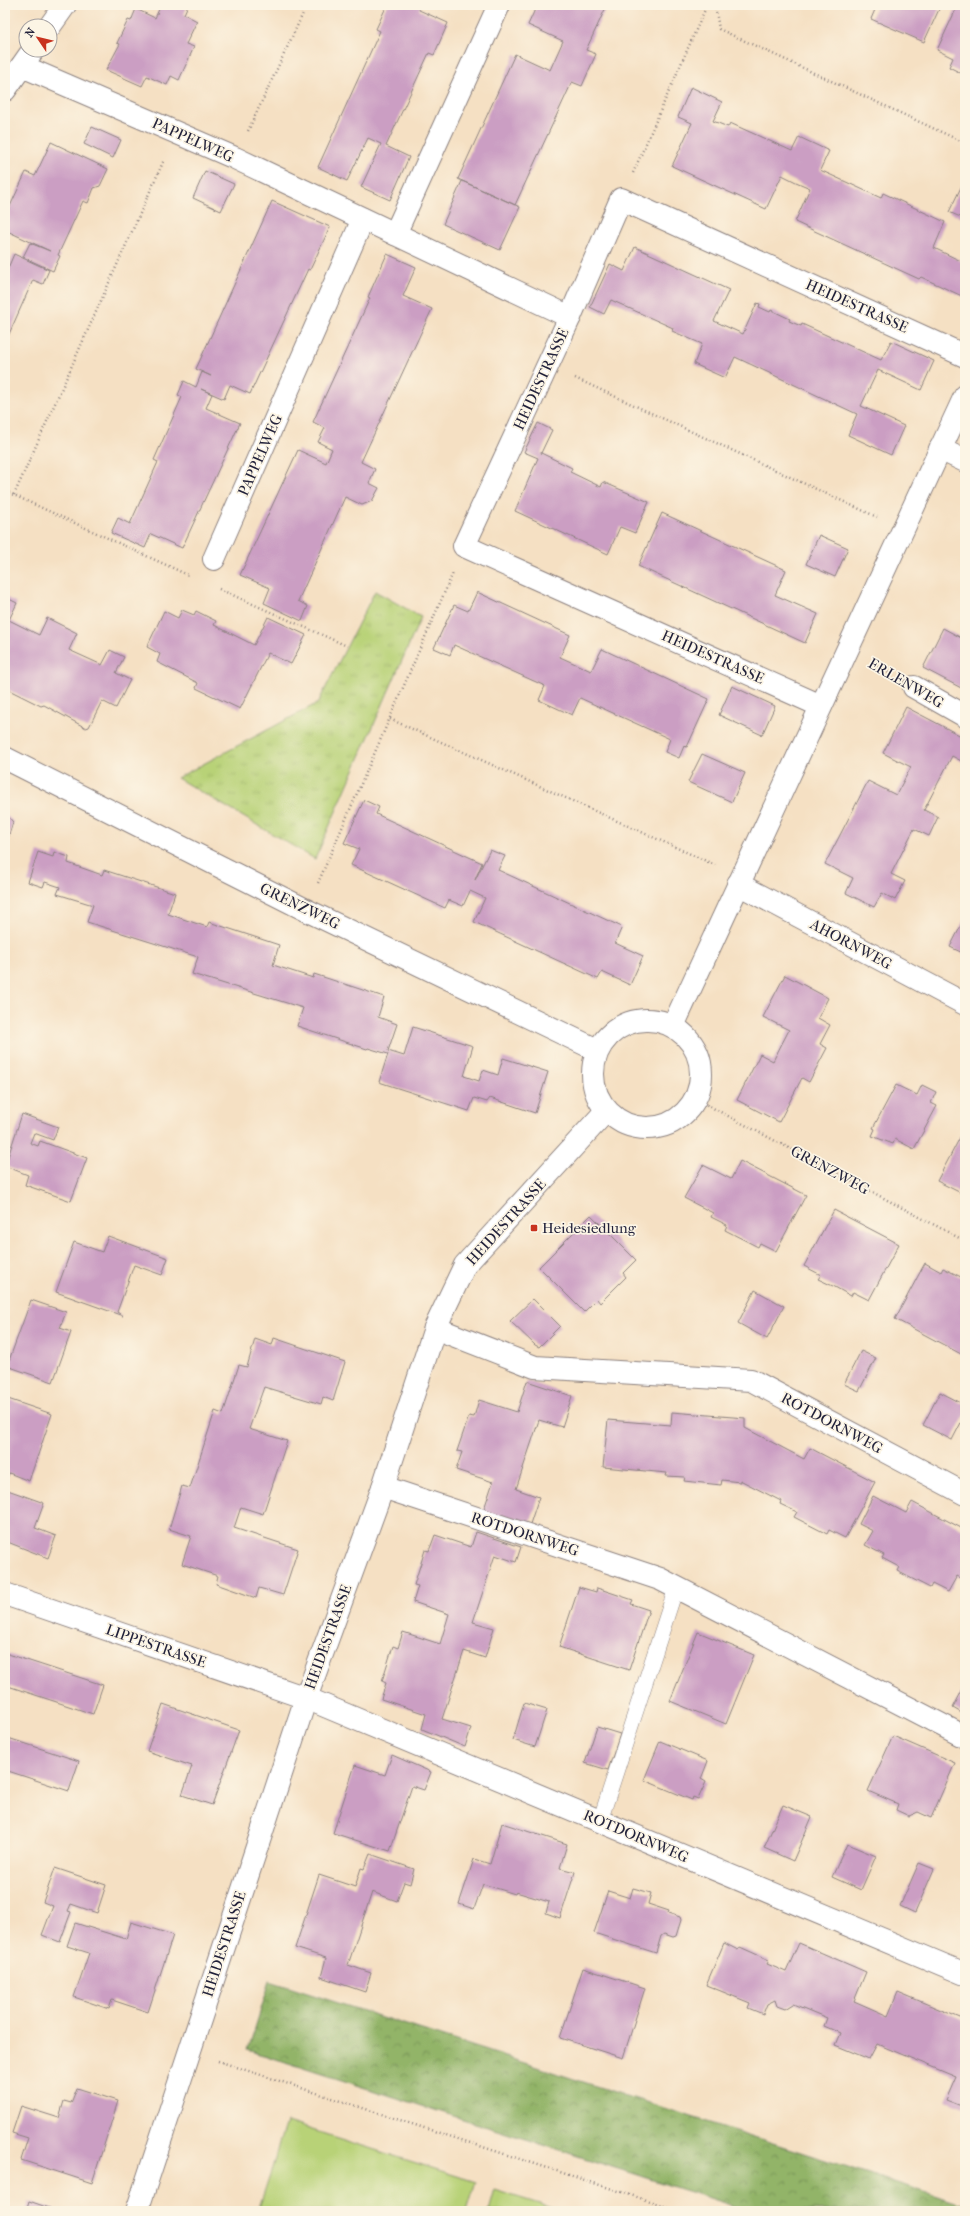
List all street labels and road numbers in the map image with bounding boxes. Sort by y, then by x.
street label: PAPPELWEG [149,114,237,166]
street label: HEIDESTRASSE [803,275,911,337]
street label: HEIDESTRASSE [510,325,572,433]
street label: PAPPELWEG [234,411,286,499]
street label: HEIDESTRASSE [659,626,767,688]
street label: ERLENWEG [865,654,947,712]
street label: GRENZWEG [257,879,343,933]
street label: AHORNWEG [806,914,895,973]
street label: GRENZWEG [788,1142,873,1198]
street label: HEIDESTRASSE [462,1175,550,1269]
street label: ROTDORNWEG [778,1389,886,1457]
street label: ROTDORNWEG [469,1508,582,1560]
street label: HEIDESTRASSE [301,1582,355,1692]
street label: LIPPESTRASSE [103,1620,209,1672]
street label: ROTDORNWEG [581,1806,692,1866]
street label: HEIDESTRASSE [198,1889,250,1999]

